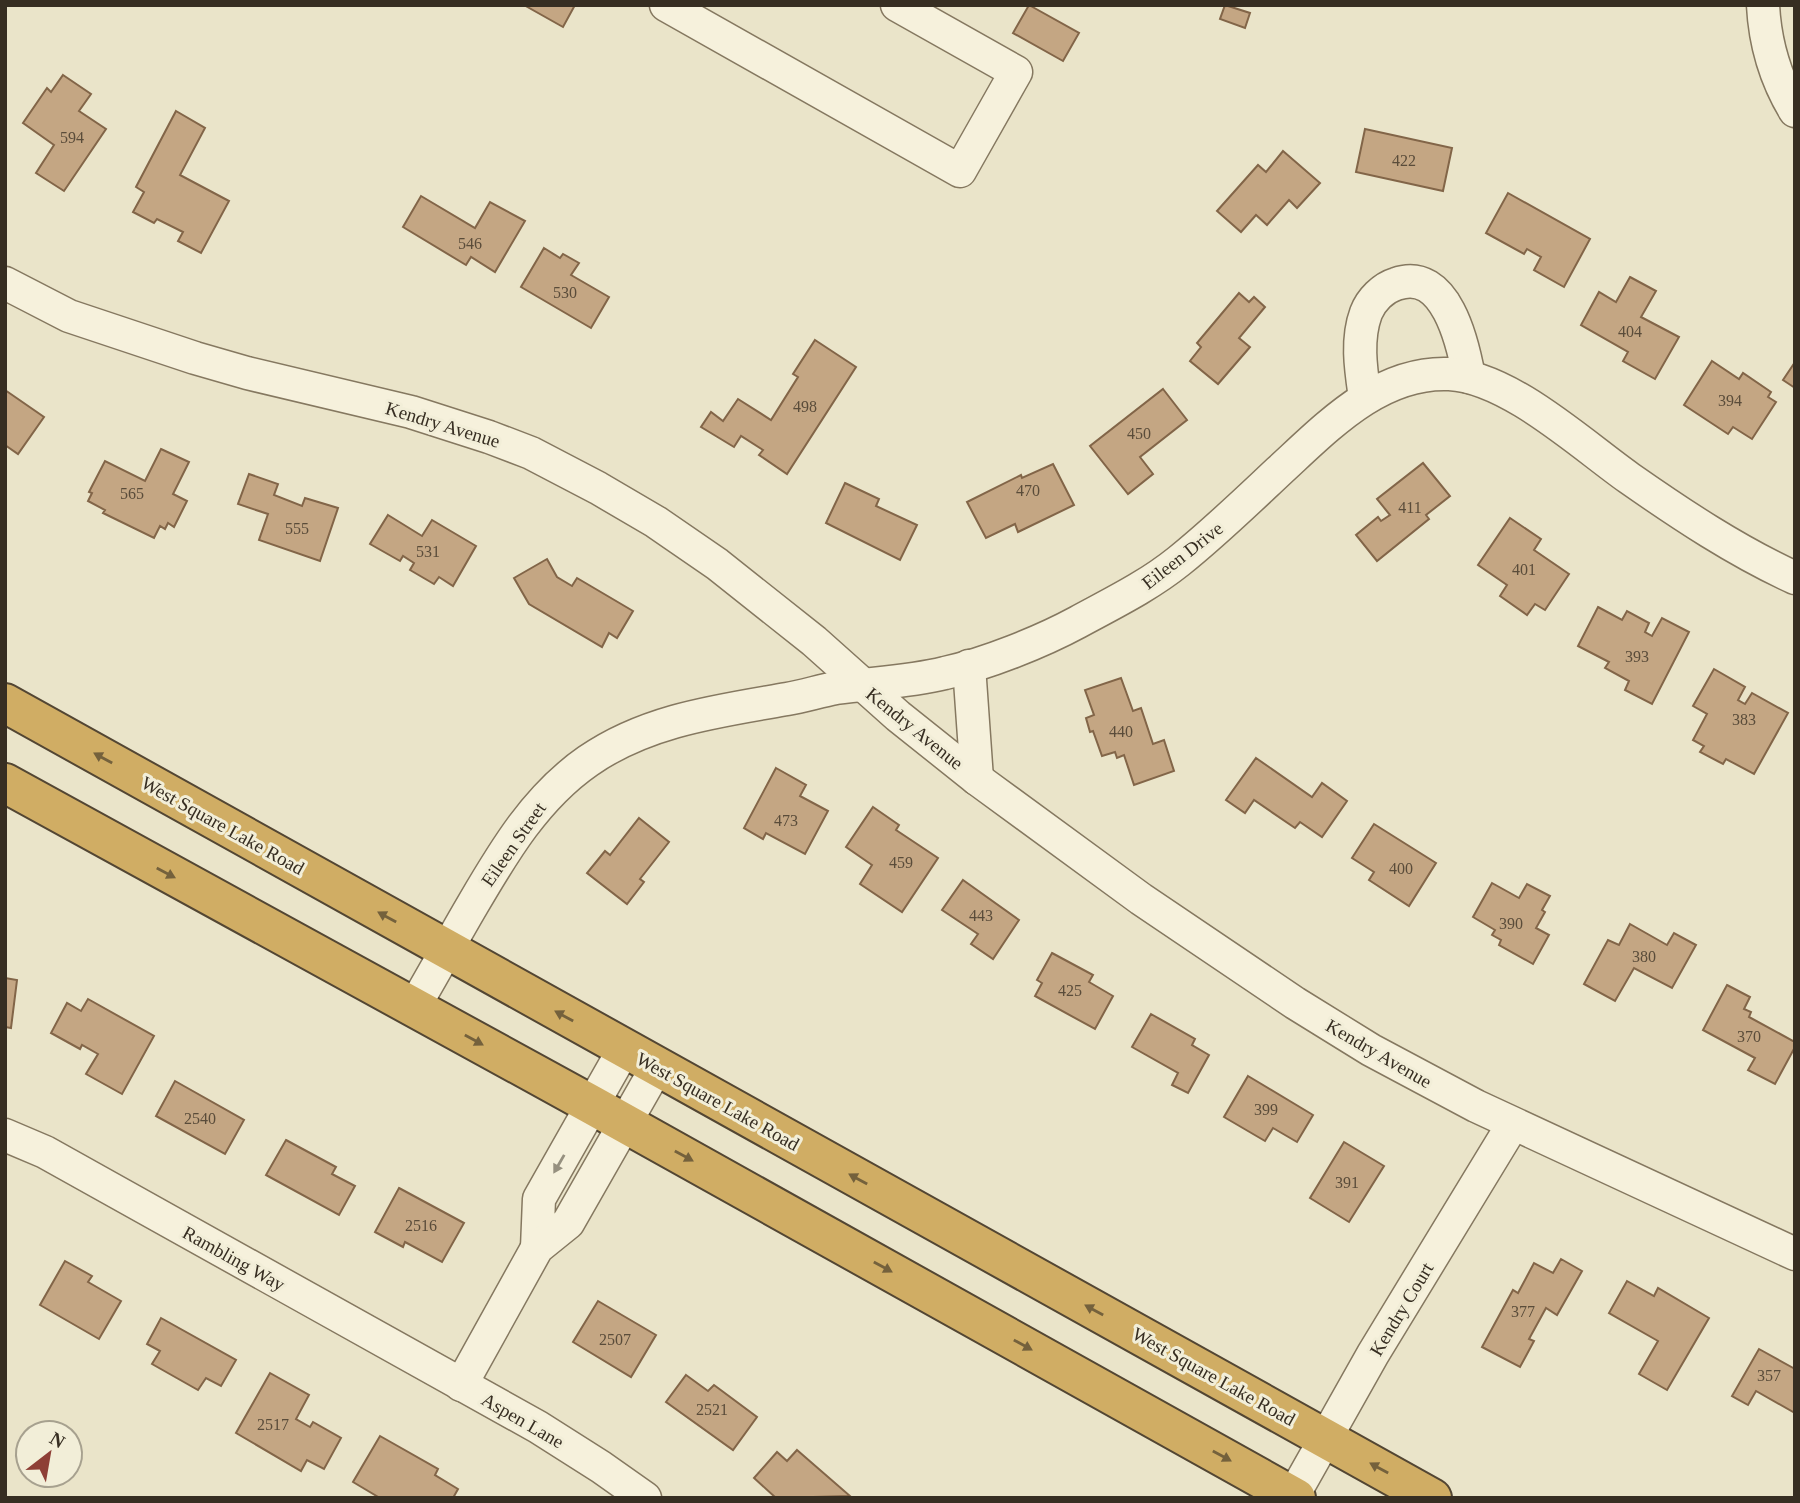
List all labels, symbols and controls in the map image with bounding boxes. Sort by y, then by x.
house number: 594 [60,129,84,146]
house number: 422 [1392,152,1416,169]
house number: 546 [458,235,482,252]
house number: 530 [553,284,577,301]
house number: 404 [1618,323,1642,340]
house number: 394 [1718,392,1742,409]
street label: Kendry Avenue [383,397,503,452]
house number: 498 [793,398,817,415]
house number: 450 [1127,425,1151,442]
house number: 470 [1016,482,1040,499]
house number: 565 [120,485,144,502]
house number: 411 [1398,499,1422,516]
street label: Eileen Drive [1138,517,1227,593]
house number: 555 [285,520,309,537]
house number: 531 [416,543,440,560]
house number: 401 [1512,561,1536,578]
house number: 393 [1625,648,1649,665]
street label: Kendry Avenue [862,683,967,774]
house number: 383 [1732,711,1756,728]
house number: 440 [1109,723,1133,740]
one-way arrow [93,752,113,764]
street label: West Square Lake Road [138,772,308,879]
street label: Eileen Street [477,798,550,890]
house number: 473 [774,812,798,829]
house number: 459 [889,854,913,871]
house number: 400 [1389,860,1413,877]
one-way arrow [157,867,176,879]
house number: 443 [969,907,993,924]
one-way arrow [377,911,397,923]
house number: 390 [1499,915,1523,932]
house number: 380 [1632,948,1656,965]
house number: 425 [1058,982,1082,999]
one-way arrow [554,1010,574,1022]
street label: Kendry Avenue [1322,1015,1435,1092]
house number: 370 [1737,1028,1761,1045]
one-way arrow [464,1034,484,1046]
street label: West Square Lake Road [633,1048,803,1155]
house number: 399 [1254,1101,1278,1118]
house number: 2540 [184,1110,216,1127]
one-way arrow [674,1150,694,1162]
one-way arrow [552,1155,565,1174]
one-way arrow [849,1173,868,1185]
house number: 391 [1335,1174,1359,1191]
house number: 2516 [405,1217,437,1234]
street label: Rambling Way [179,1222,289,1295]
street label: Kendry Court [1365,1258,1438,1360]
one-way arrow [873,1261,893,1273]
house number: 377 [1511,1303,1535,1320]
one-way arrow [1085,1304,1104,1316]
street label: West Square Lake Road [1129,1323,1299,1430]
house number: 2507 [599,1331,631,1348]
one-way arrow [1014,1339,1033,1351]
house number: 357 [1757,1367,1781,1384]
street label: Aspen Lane [478,1389,568,1452]
house number: 2521 [696,1401,728,1418]
house number: 2517 [257,1416,289,1433]
north arrow [14,1419,84,1489]
text: N [46,1427,69,1453]
one-way arrow [1212,1450,1232,1462]
one-way arrow [1369,1462,1388,1474]

